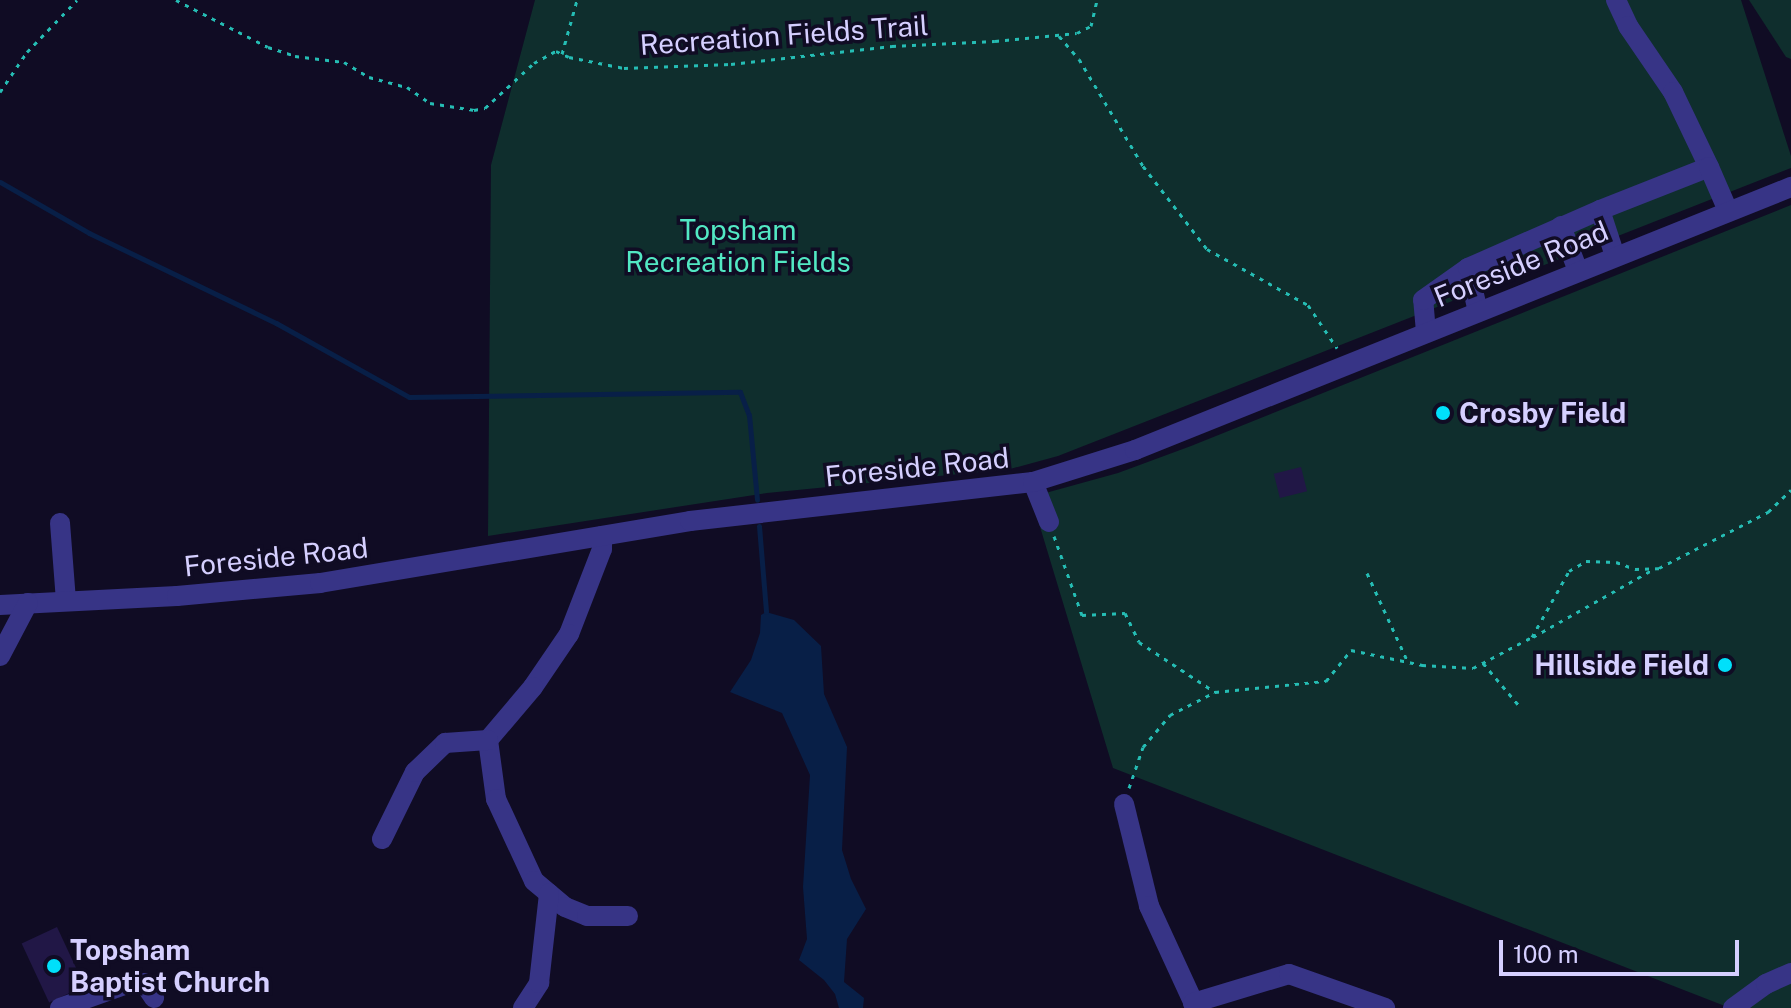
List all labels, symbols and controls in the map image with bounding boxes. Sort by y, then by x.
street label: Recreation Fields Trail [638,8,930,62]
park label: Topsham Recreation Fields [625,213,851,279]
street label: Foreside Road [1429,214,1613,314]
place label: Crosby Field [1459,396,1626,430]
marker: Crosby Field [1434,404,1452,422]
street label: Foreside Road [823,441,1011,493]
street label: Foreside Road [182,531,370,583]
place label: Hillside Field [1534,648,1709,682]
marker: Hillside Field [1716,656,1734,674]
scale bar [1503,924,1743,974]
place label: Topsham Baptist Church [70,933,270,999]
text: 100 m [1513,940,1579,968]
marker: Topsham Baptist Church [45,957,63,975]

